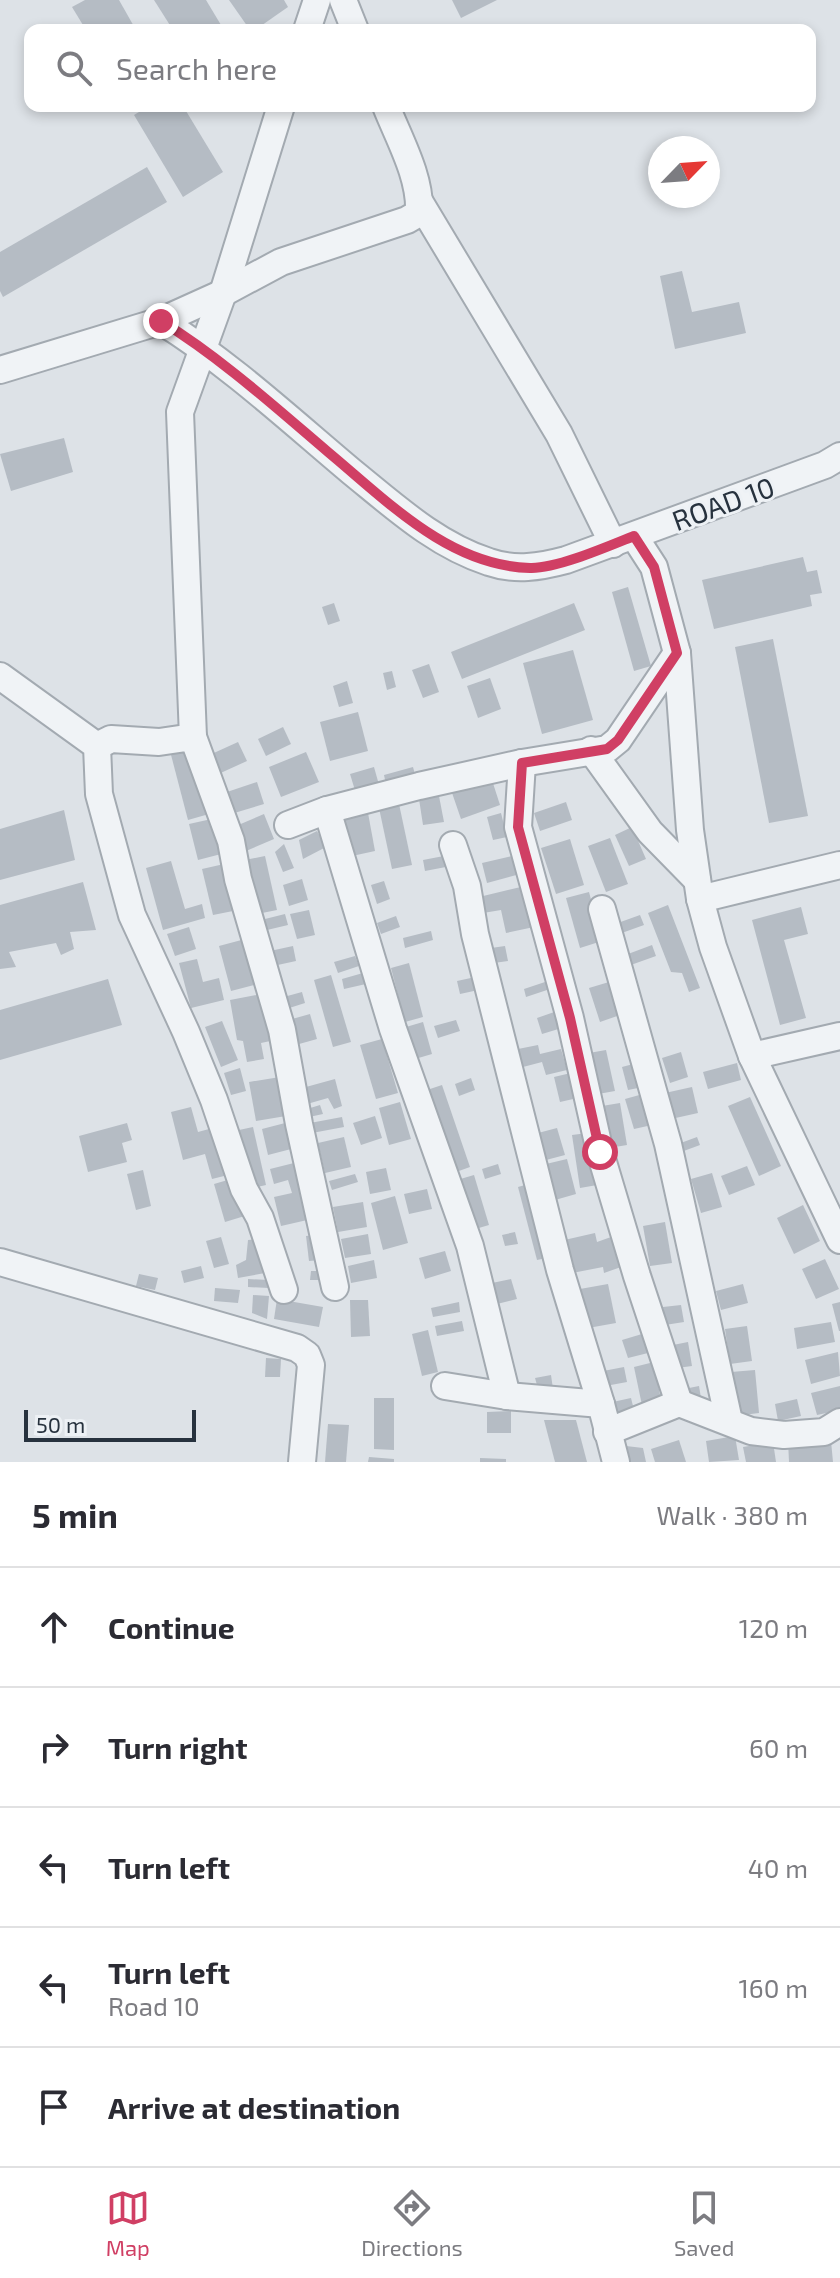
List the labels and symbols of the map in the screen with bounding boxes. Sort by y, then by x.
north arrow [648,136,720,208]
route end [143,303,179,339]
street label: ROAD 10 [667,469,779,537]
route start [582,1134,618,1170]
scale bar [24,1406,196,1442]

